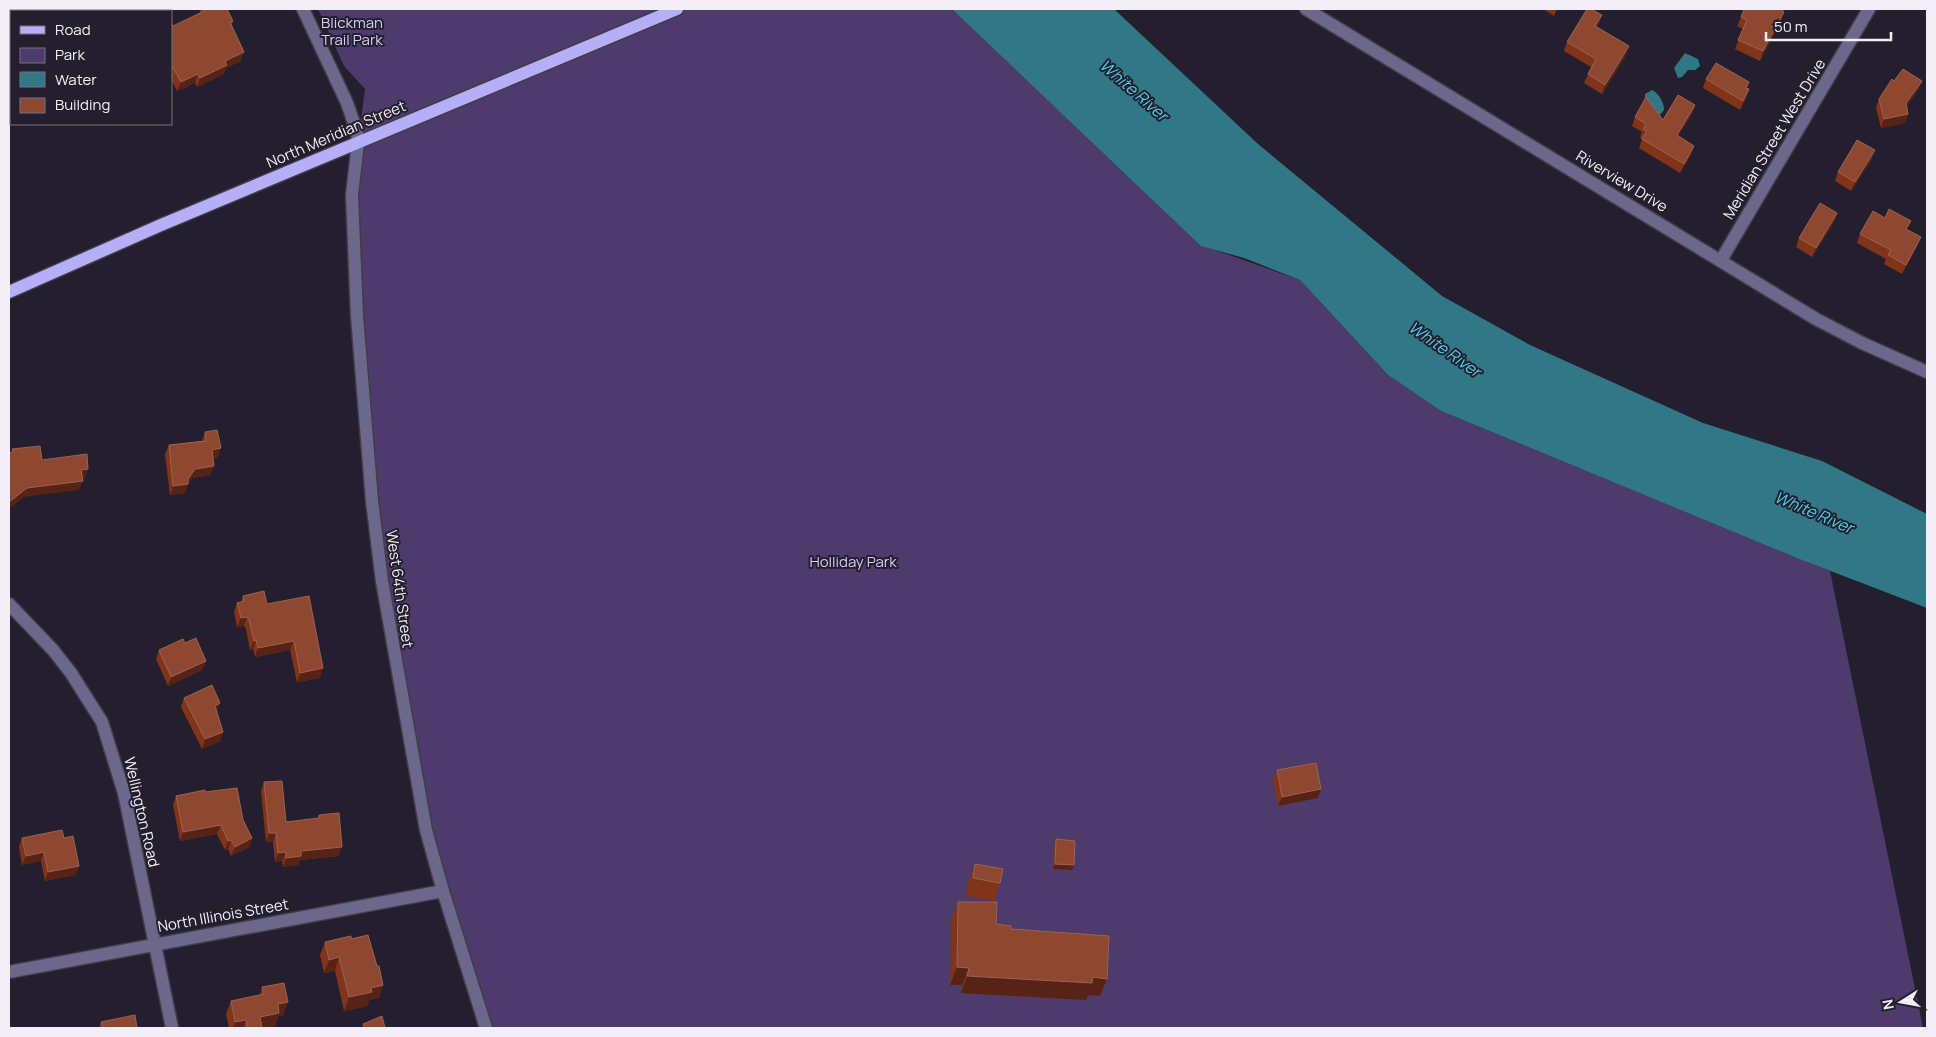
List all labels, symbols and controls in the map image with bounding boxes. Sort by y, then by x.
legend [10,10,172,125]
scale bar [1766,10,1891,42]
park label: Blickman Trail Park [321,12,383,50]
text: 50 m [1774,16,1808,37]
text: Road [55,19,91,40]
text: Park [55,44,85,65]
water label: White River [1095,54,1174,127]
street label: Meridian Street West Drive [1718,55,1830,223]
text: Water [55,69,97,90]
text: Building [55,94,110,115]
street label: North Meridian Street [263,95,409,173]
street label: Riverview Drive [1572,145,1672,217]
water label: White River [1404,316,1487,383]
water label: White River [1771,486,1859,539]
street label: West 64th Street [381,529,419,649]
park label: Holliday Park [809,551,897,572]
street label: Wellington Road [119,755,165,869]
street label: North Illinois Street [156,893,290,937]
north arrow [1876,977,1926,1027]
text: N [1877,998,1898,1011]

